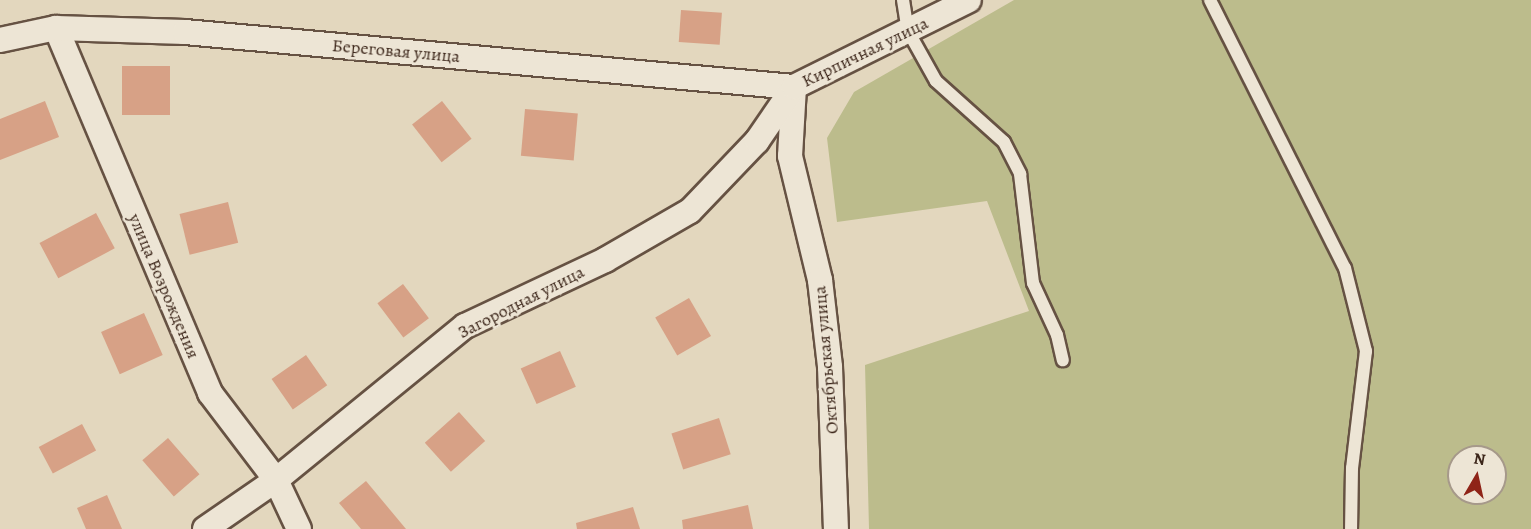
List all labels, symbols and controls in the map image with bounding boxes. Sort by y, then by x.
street label: Кирпичная улица [798,12,932,92]
street label: Береговая улица [331,35,461,67]
street label: улица Возрождения [124,210,204,362]
street label: Загородная улица [454,261,588,343]
street label: Октябрьская улица [809,285,843,435]
north arrow [1447,445,1507,505]
text: N [1472,447,1487,471]

